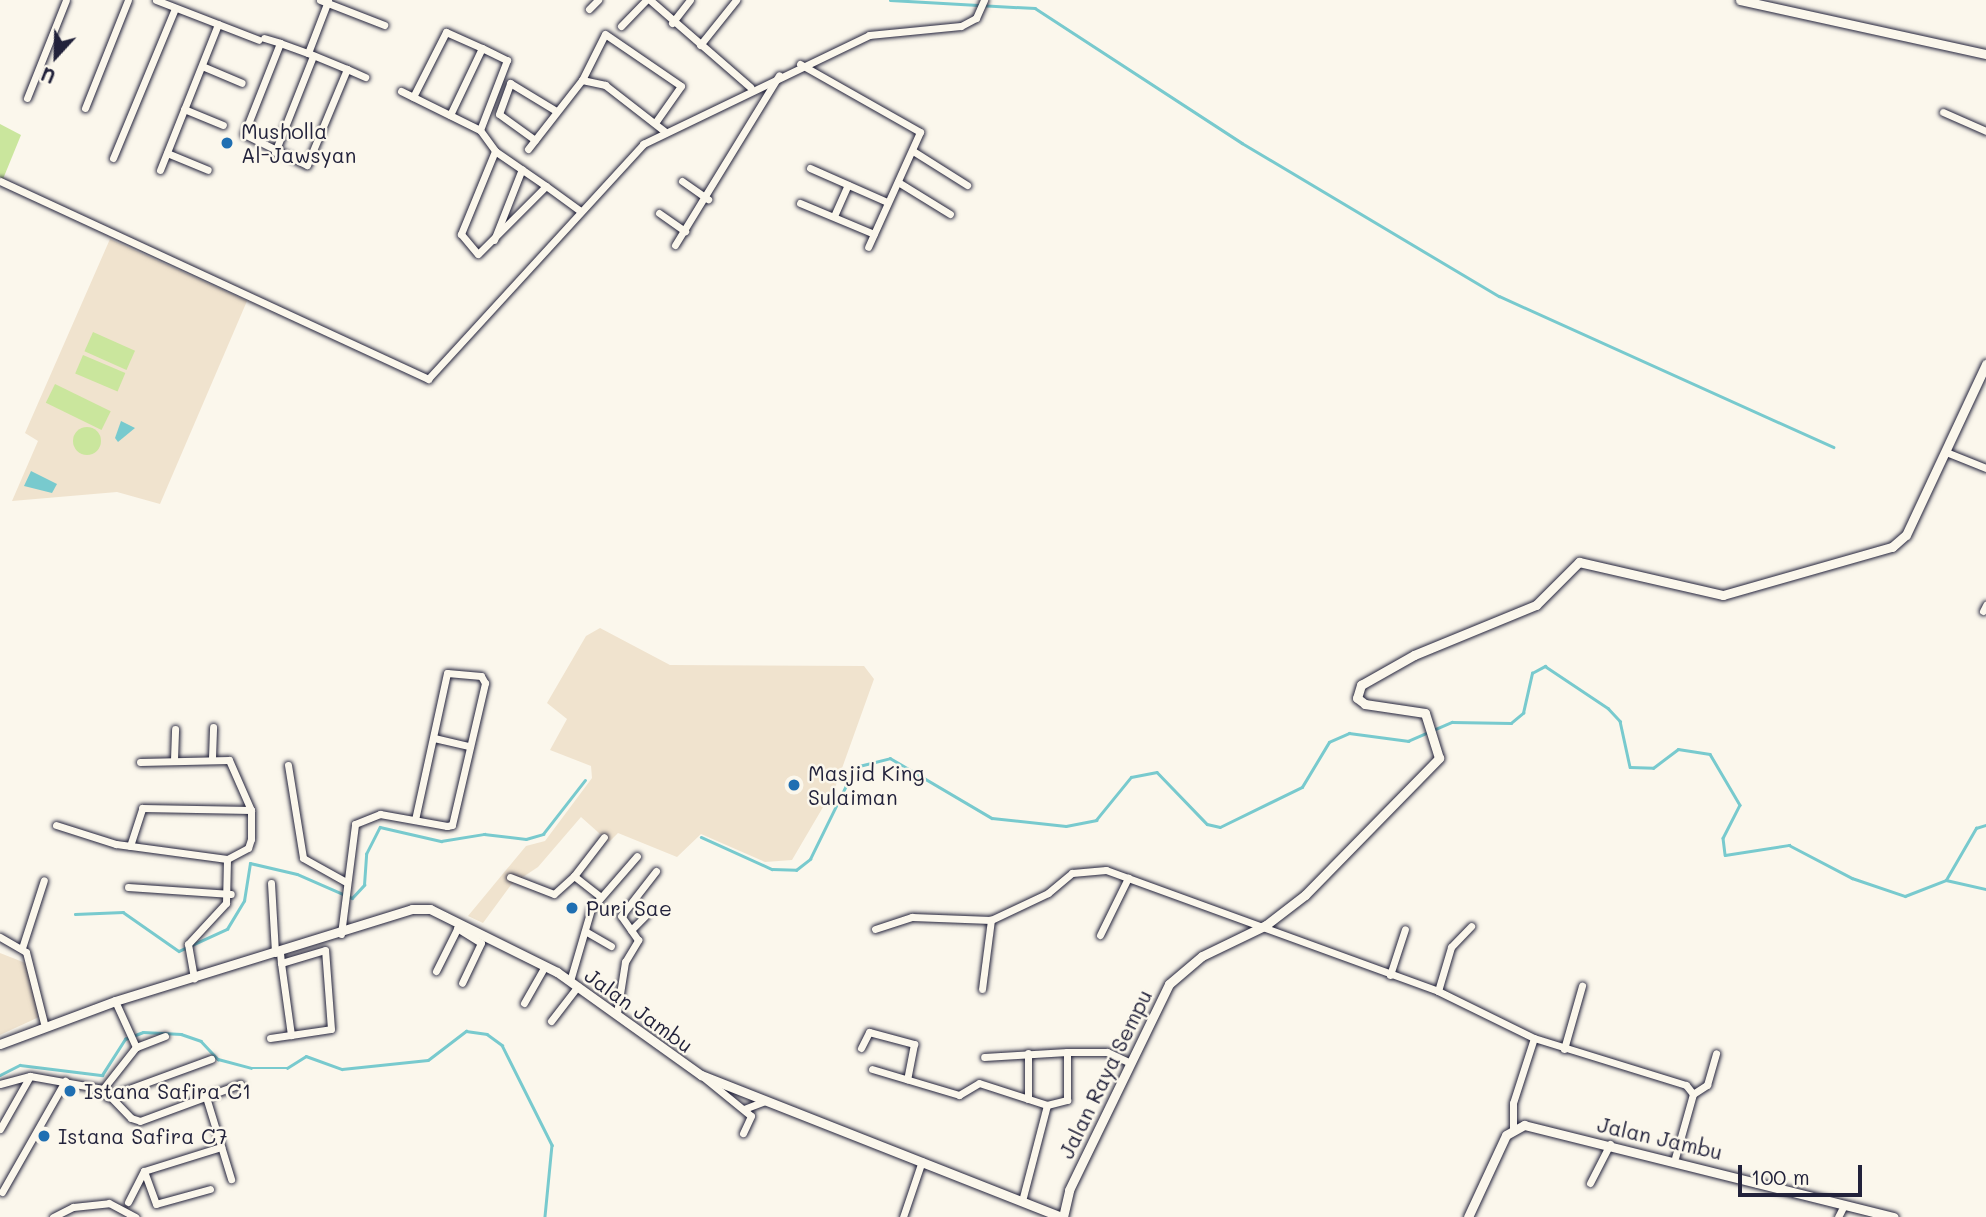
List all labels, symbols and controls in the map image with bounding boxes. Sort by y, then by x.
north arrow [21,21,91,91]
text: U [37,62,59,90]
place label: Musholla Al-Jawsyan [241,118,356,168]
marker: Musholla Al-Jawsyan [219,135,235,151]
place label: Masjid King Sulaiman [808,760,925,810]
marker: Masjid King Sulaiman [786,777,802,793]
place label: Puri Sae [586,895,672,921]
marker: Puri Sae [564,900,580,916]
street label: Jalan Jambu [580,962,698,1058]
street label: Jalan Raya Sempu [1053,986,1157,1162]
place label: Istana Safira C1 [84,1078,251,1104]
marker: Istana Safira C1 [62,1083,78,1099]
street label: Jalan Jambu [1595,1111,1725,1165]
place label: Istana Safira C7 [58,1123,228,1149]
marker: Istana Safira C7 [36,1128,52,1144]
scale bar [1741,1150,1865,1194]
text: 100 m [1751,1163,1810,1190]

